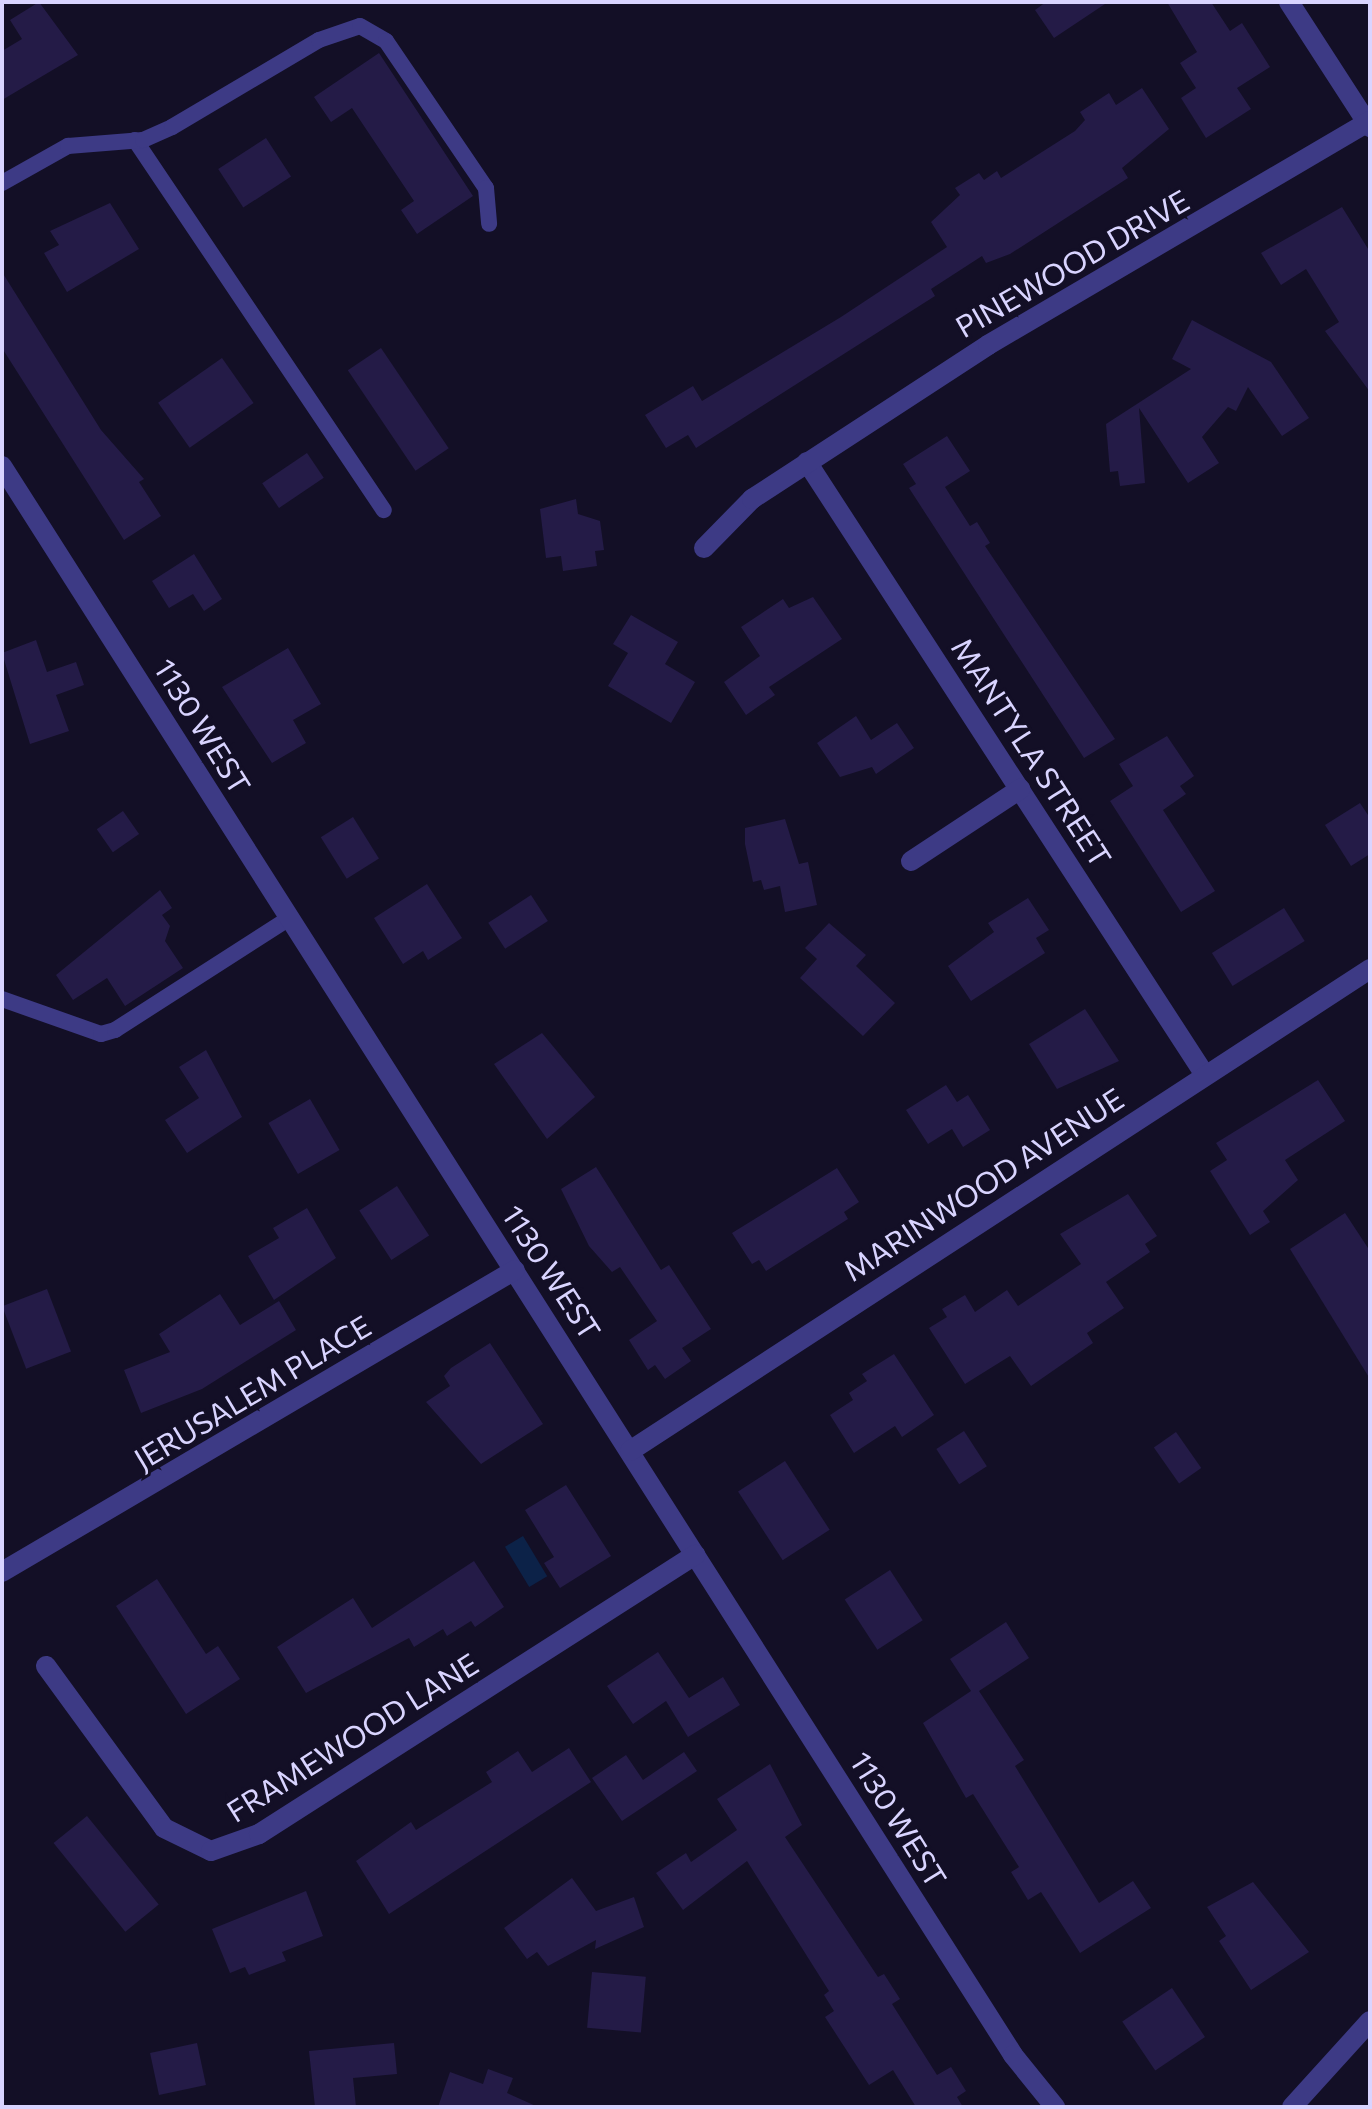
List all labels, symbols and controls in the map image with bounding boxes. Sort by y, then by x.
street label: PINEWOOD DRIVE [949,182,1195,344]
street label: MANTYLA STREET [945,631,1119,873]
street label: 1130 WEST [147,652,259,800]
street label: MARINWOOD AVENUE [836,1080,1130,1288]
street label: 1130 WEST [495,1198,609,1346]
street label: JERUSALEM PLACE [127,1307,377,1477]
street label: FRAMEWOOD LANE [220,1645,484,1829]
street label: 1130 WEST [843,1745,955,1893]

